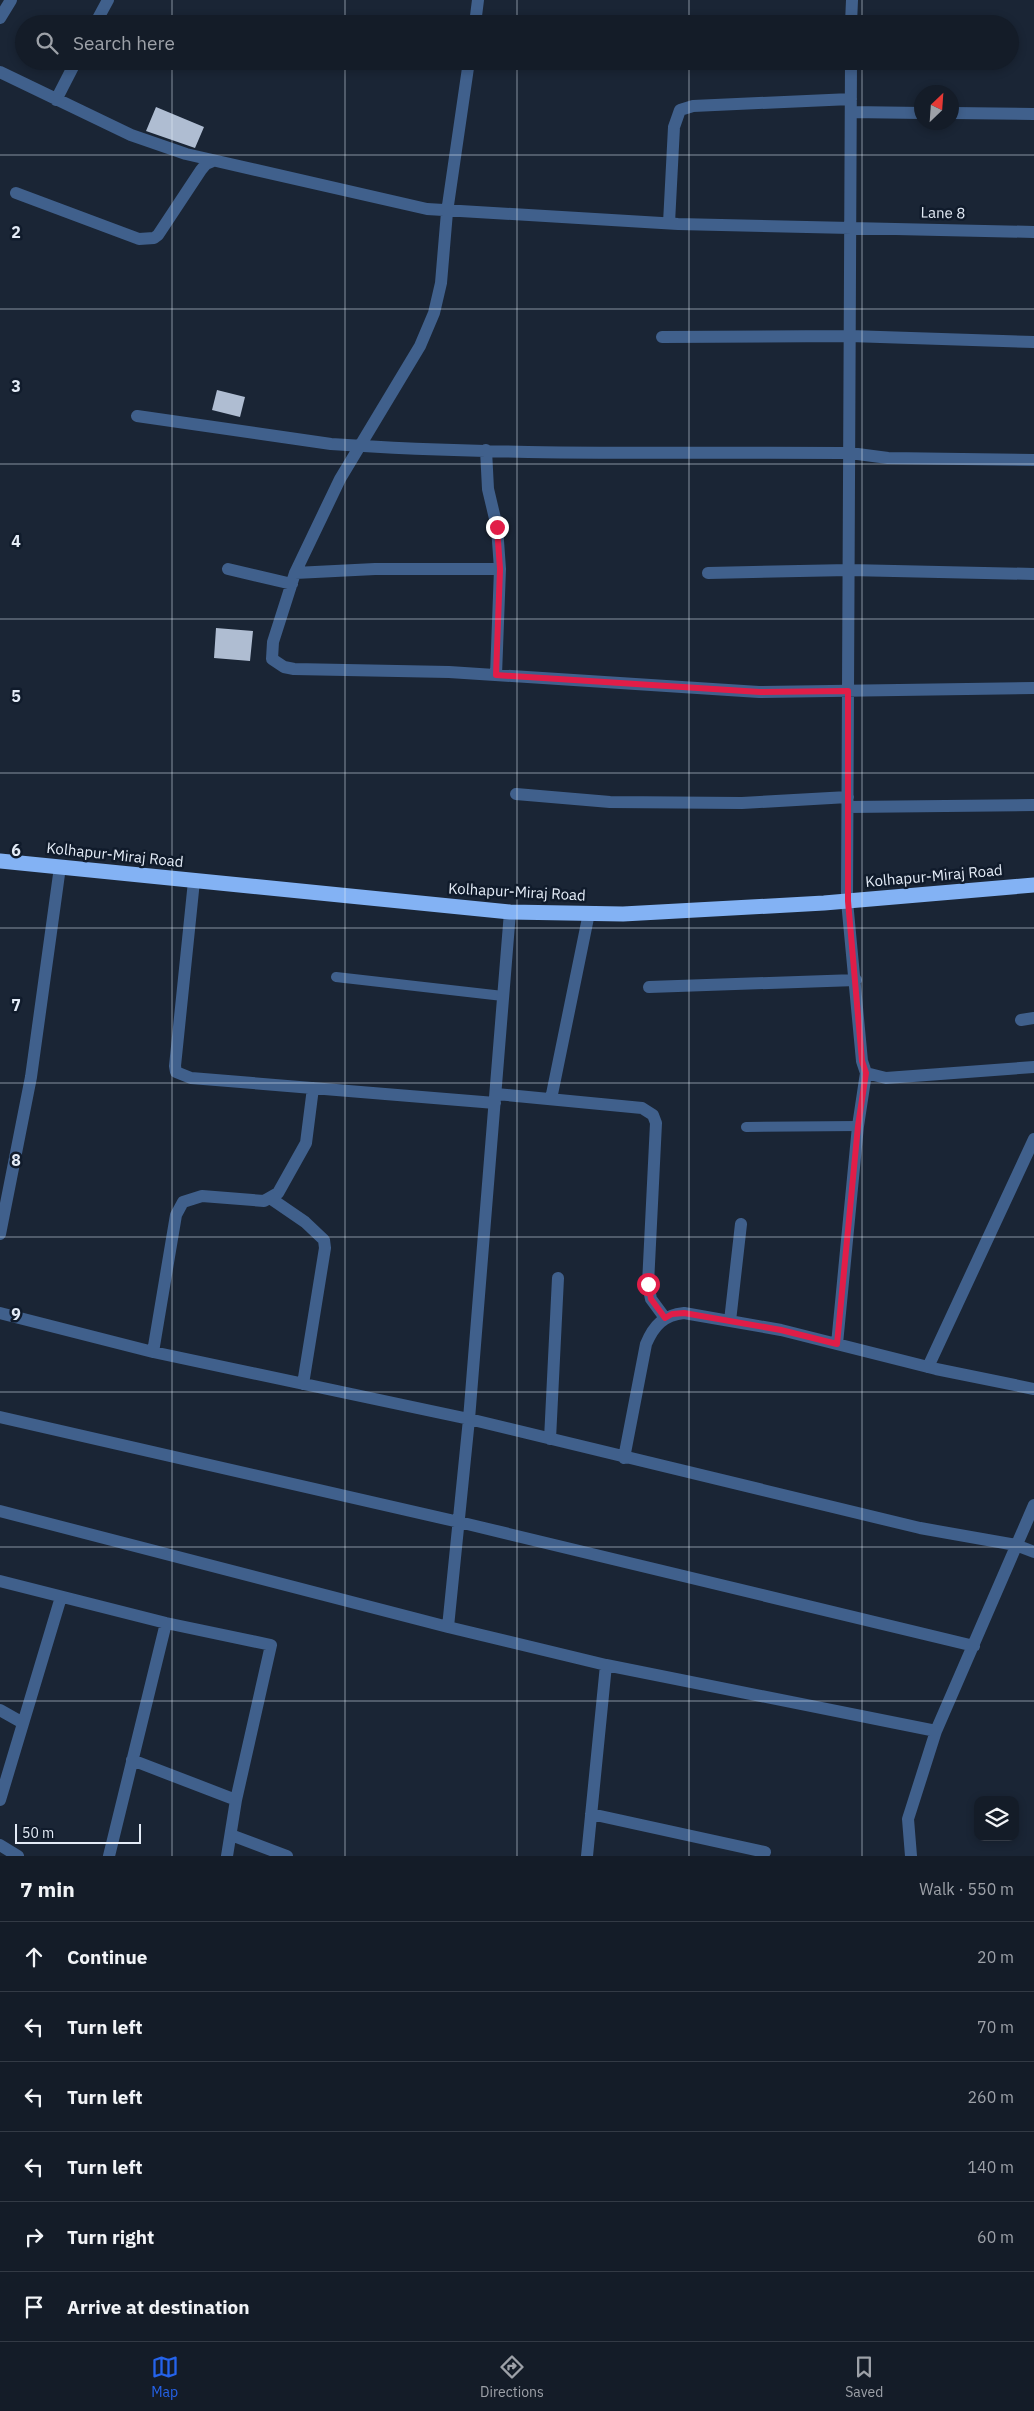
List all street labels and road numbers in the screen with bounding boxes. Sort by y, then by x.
street label: Lane 8 [920,203,966,222]
street label: Kolhapur-Miraj Road [46,838,185,871]
street label: Kolhapur-Miraj Road [865,860,1003,891]
street label: Kolhapur-Miraj Road [448,878,586,905]

